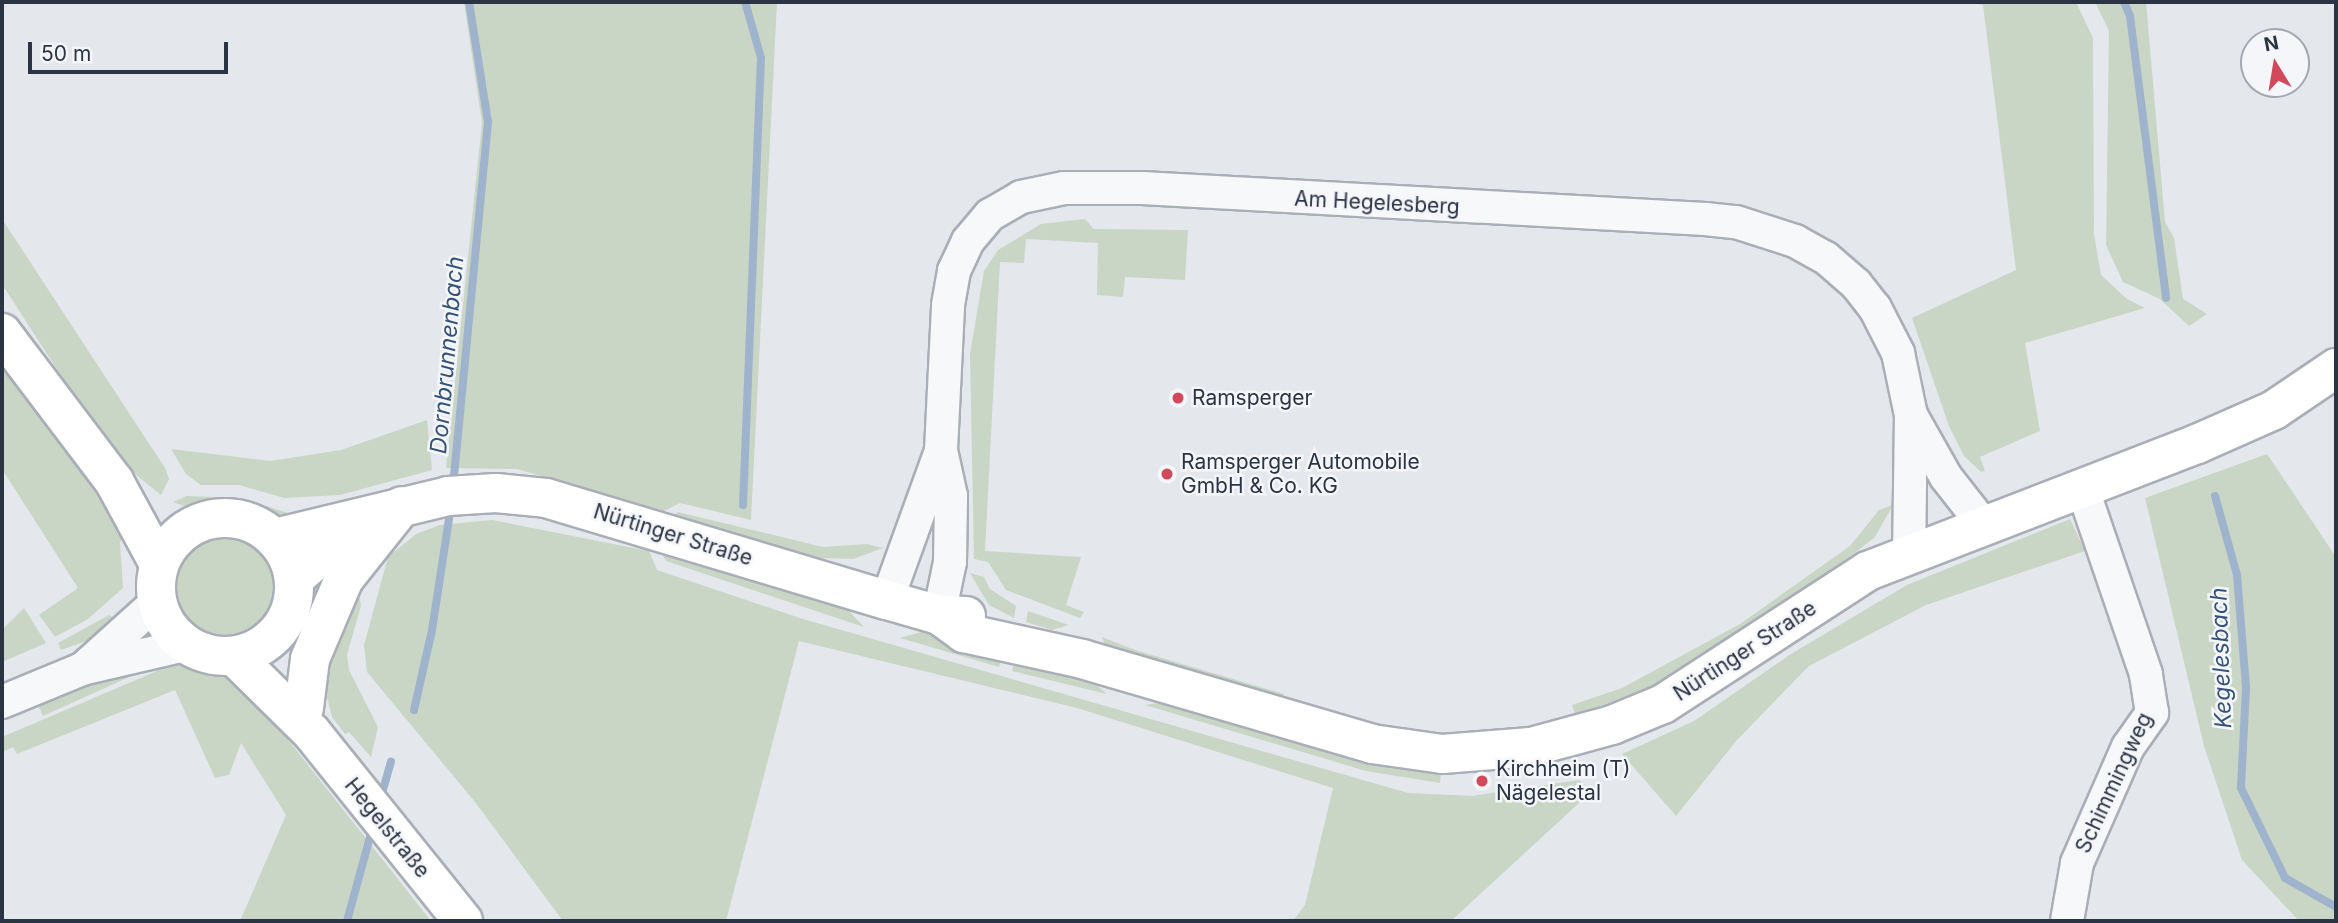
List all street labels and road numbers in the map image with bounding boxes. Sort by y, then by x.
street label: Am Hegelesberg [1294,186,1460,220]
street label: Nürtinger Straße [590,499,756,571]
street label: Nürtinger Straße [1669,596,1821,706]
street label: Schimmingweg [2070,709,2158,857]
street label: Hegelstraße [339,773,435,883]

